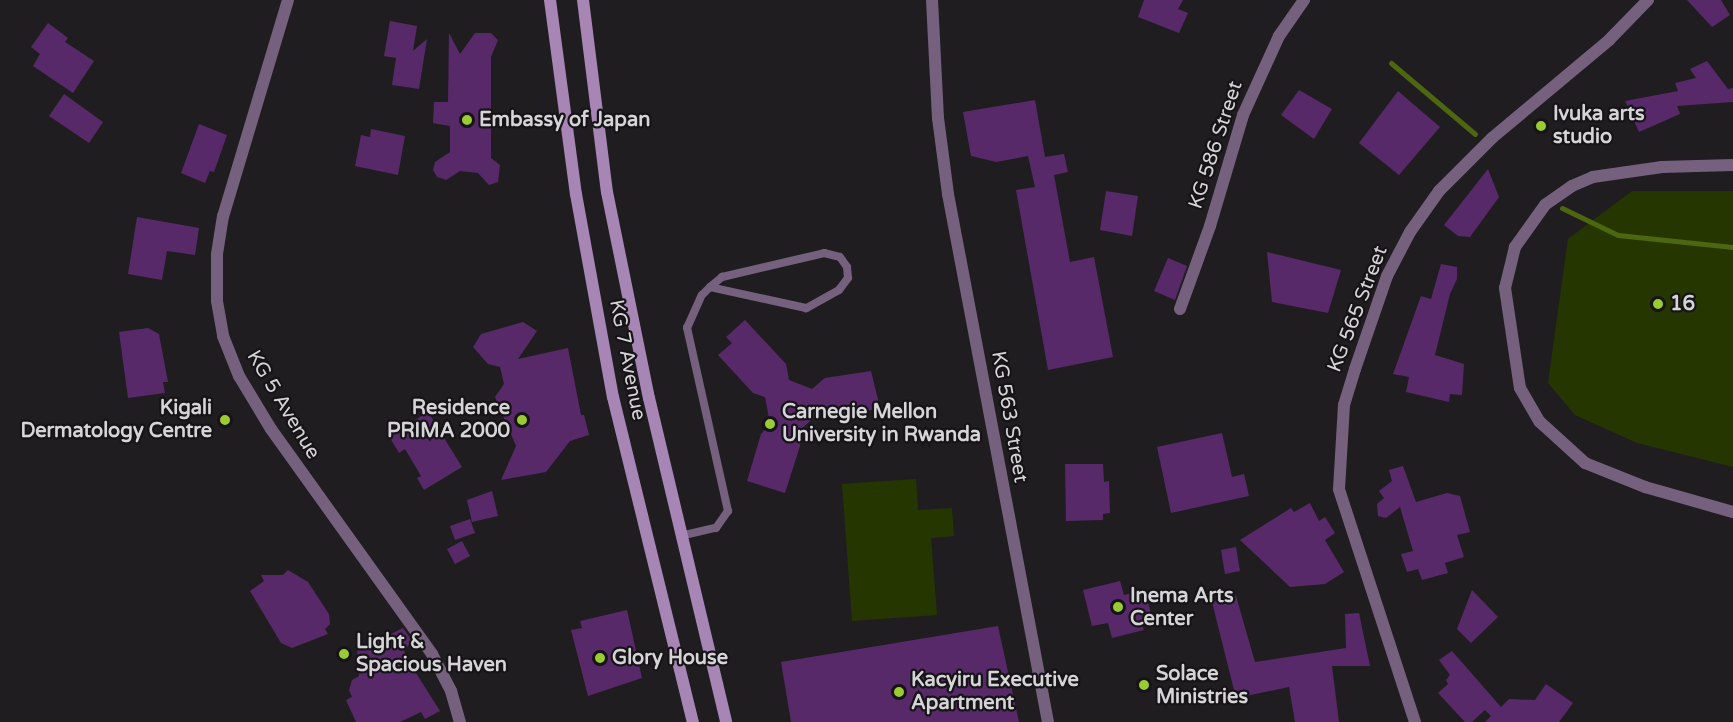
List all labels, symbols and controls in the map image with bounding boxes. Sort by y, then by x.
street label: KG 586 Street [1184,78,1248,212]
place label: Ivuka arts studio [1553,102,1645,149]
place label: Embassy of Japan [479,108,650,132]
marker: Embassy of Japan [460,113,474,127]
marker: Ivuka arts studio [1534,119,1548,133]
street label: KG 565 Street [1323,243,1393,375]
place label: 16 [1670,292,1695,316]
marker: 16 [1651,297,1665,311]
street label: KG 7 Avenue [604,298,650,422]
street label: KG 5 Avenue [241,346,325,464]
street label: KG 563 Street [986,349,1032,485]
place label: Kigali Dermatology Centre [21,396,212,443]
place label: Residence PRIMA 2000 [387,396,510,443]
place label: Carnegie Mellon University in Rwanda [782,400,981,447]
marker: Kigali Dermatology Centre [216,411,234,429]
marker: Residence PRIMA 2000 [515,413,529,427]
marker: Carnegie Mellon University in Rwanda [763,417,777,431]
place label: Inema Arts Center [1130,584,1233,631]
marker: Inema Arts Center [1111,600,1125,614]
place label: Light & Spacious Haven [356,630,507,677]
place label: Glory House [612,646,728,670]
marker: Light & Spacious Haven [337,647,351,661]
marker: Glory House [593,651,607,665]
place label: Solace Ministries [1156,662,1248,709]
place label: Kacyiru Executive Apartment [911,668,1079,715]
marker: Solace Ministries [1137,678,1151,692]
marker: Kacyiru Executive Apartment [892,685,906,699]

